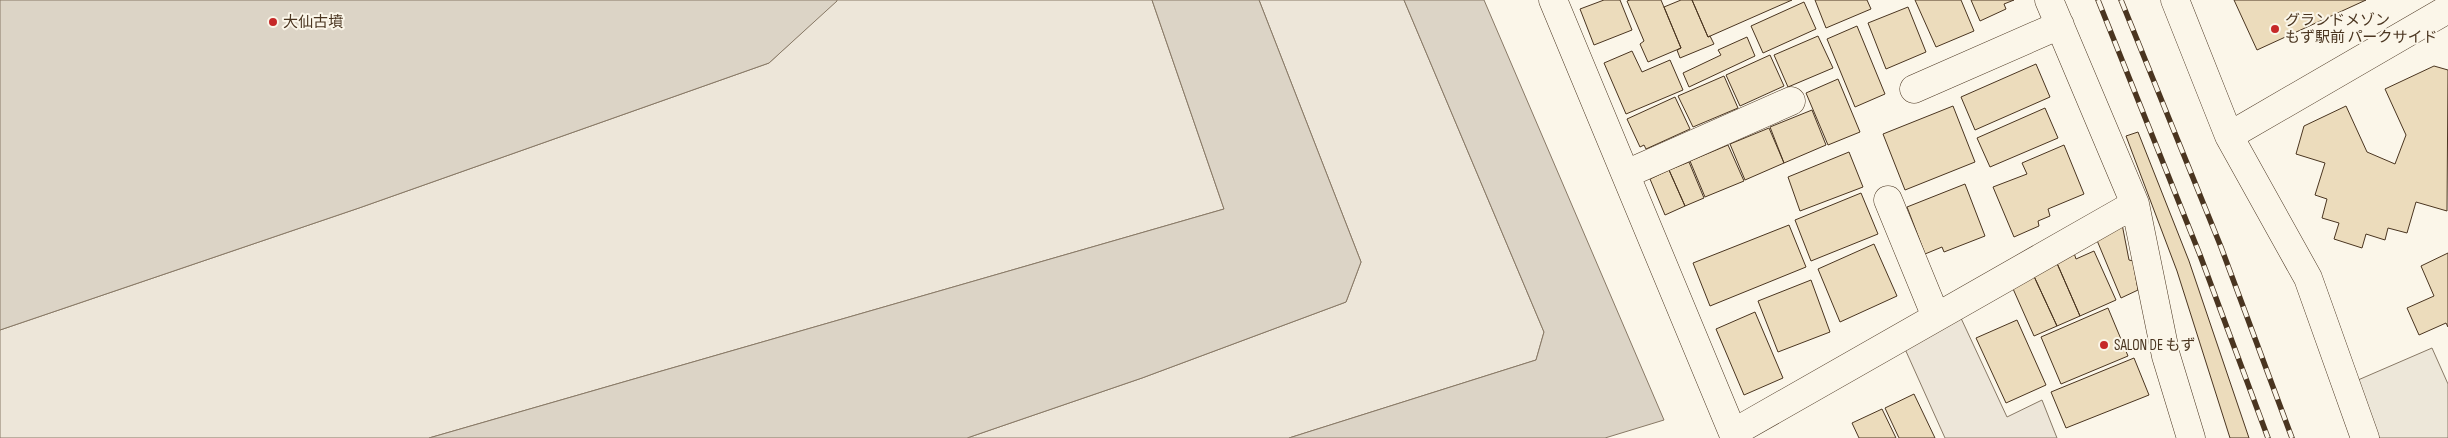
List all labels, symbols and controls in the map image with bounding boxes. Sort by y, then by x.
place label: グランドメゾン もず駅前 パークサイド [2285,11,2437,47]
place label: 大仙古墳 [283,13,343,32]
marker: 大仙古墳 [267,16,279,28]
marker: グランドメゾン もず駅前 パークサイド [2269,23,2281,35]
place label: SALON DE もず [2114,336,2196,355]
marker: SALON DE もず [2098,339,2110,351]

